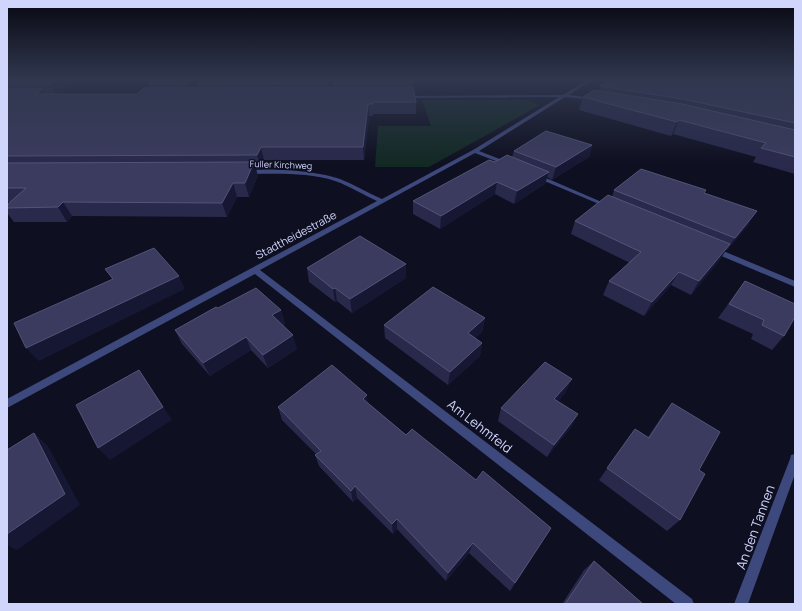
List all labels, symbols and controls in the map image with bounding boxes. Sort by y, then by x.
street label: Fuller Kirchweg [249,157,313,172]
street label: Stadtheidestraße [253,207,339,262]
street label: Am Lehmfeld [444,395,516,457]
street label: An den Tannen [731,482,779,572]

